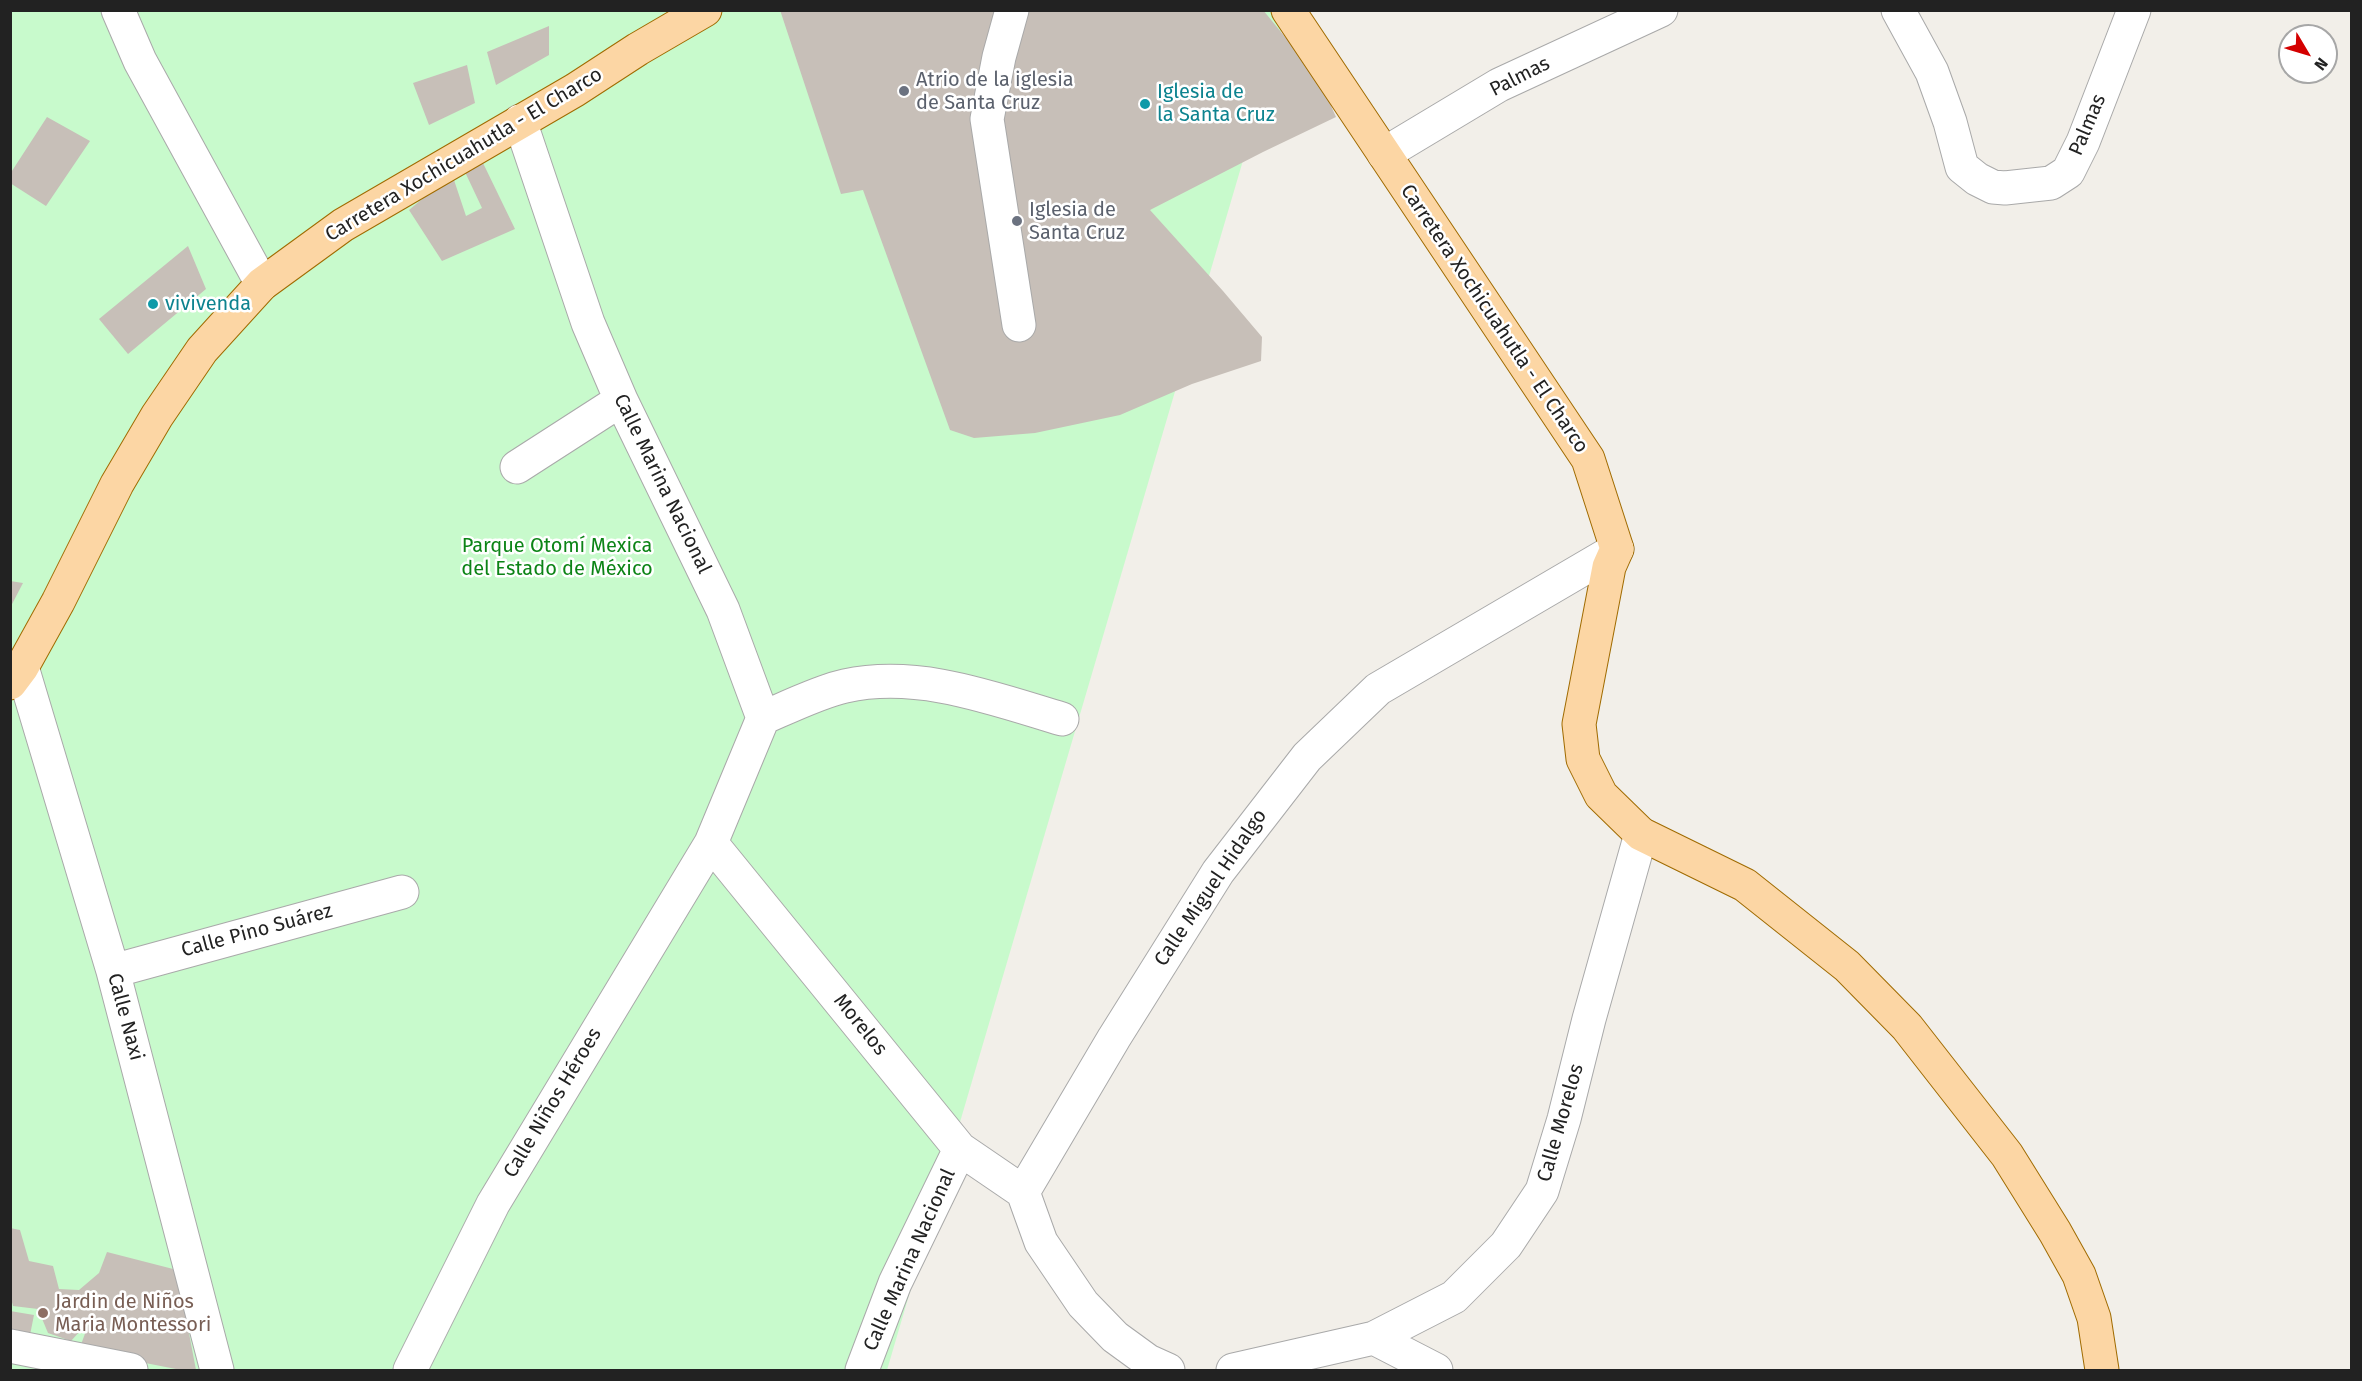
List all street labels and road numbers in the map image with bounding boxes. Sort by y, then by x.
street label: Palmas [1486,52,1554,102]
street label: Carretera Xochicuahutla - El Charco [321,63,607,247]
street label: Palmas [2064,91,2112,159]
street label: Carretera Xochicuahutla - El Charco [1395,180,1593,458]
street label: Calle Marina Nacional [608,390,716,578]
street label: Calle Miguel Hidalgo [1150,805,1272,971]
street label: Calle Pino Suárez [179,899,335,963]
street label: Calle Naxi [102,971,148,1063]
street label: Morelos [828,989,892,1061]
street label: Calle Niños Héroes [499,1024,607,1182]
street label: Calle Morelos [1533,1061,1589,1185]
street label: Calle Marina Nacional [859,1165,961,1355]

